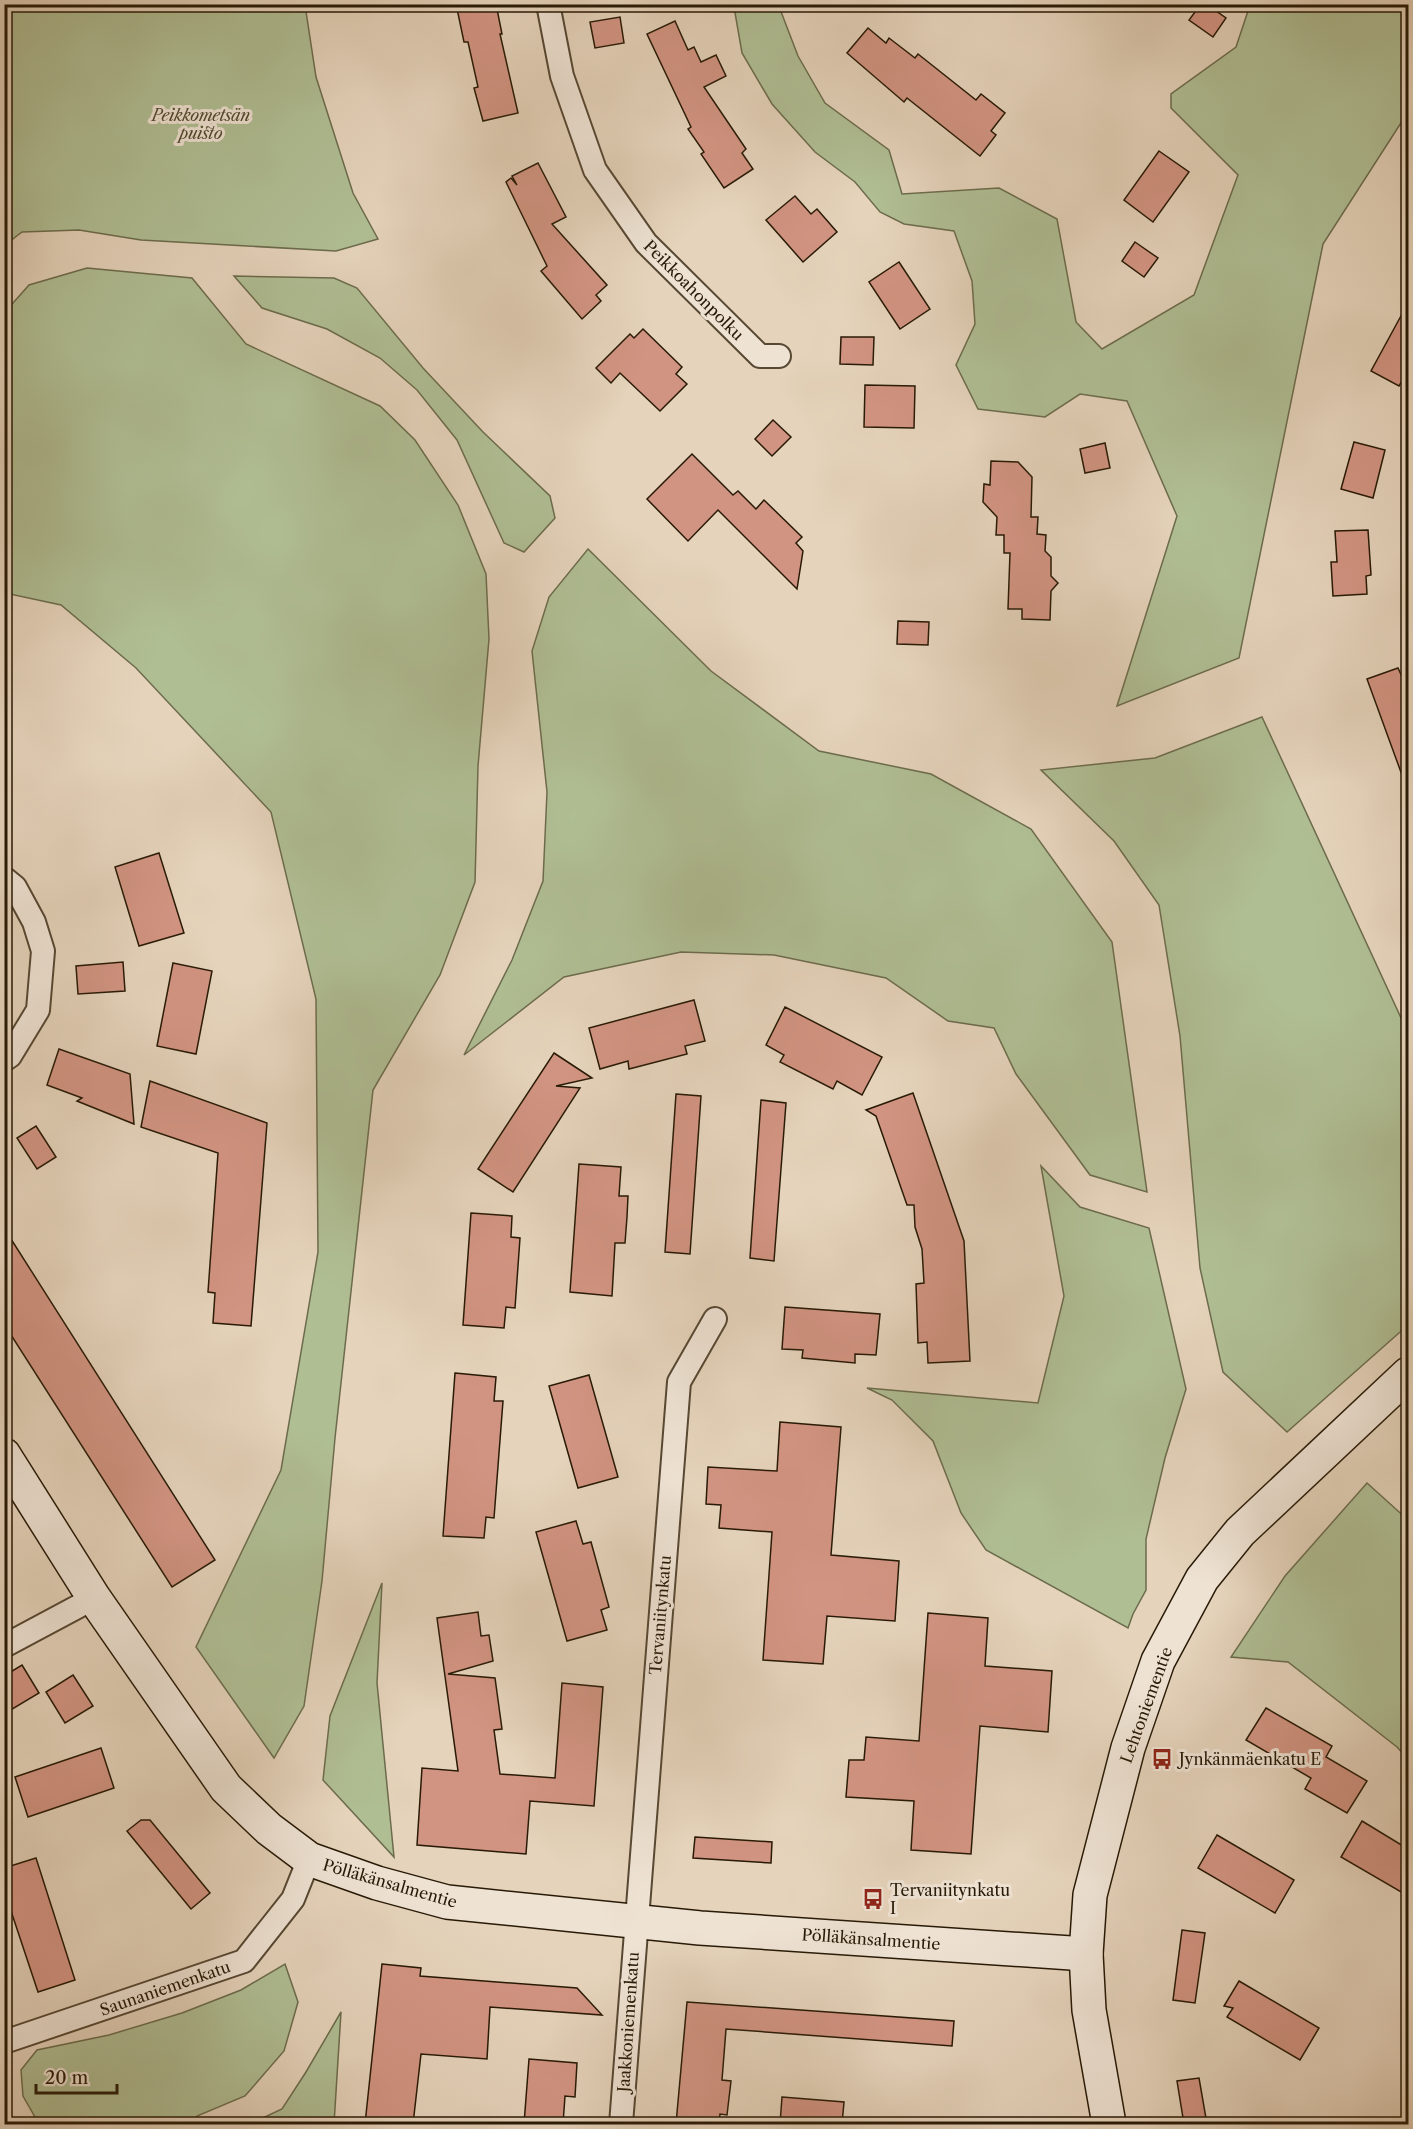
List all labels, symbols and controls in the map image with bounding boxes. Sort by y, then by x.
park label: Peikkometsän puisto [150,105,250,143]
street label: Peikkoahonpolku [640,236,748,344]
street label: Tervaniitynkatu [645,1554,675,1676]
street label: Lehtoniementie [1116,1644,1176,1766]
bus stop icon: Jynkänmäenkatu E [1150,1747,1174,1771]
place label: Jynkänmäenkatu E [1176,1749,1321,1769]
street label: Pölläkänsalmentie [321,1854,460,1912]
place label: Tervaniitynkatu I [890,1880,1010,1918]
bus stop icon: Tervaniitynkatu I [861,1887,885,1911]
street label: Pölläkänsalmentie [801,1924,941,1954]
street label: Jaakkoniemenkatu [613,1951,643,2096]
street label: Saunaniemenkatu [97,1956,233,2020]
scale bar [36,2057,117,2095]
text: 20 m [45,2067,89,2089]

